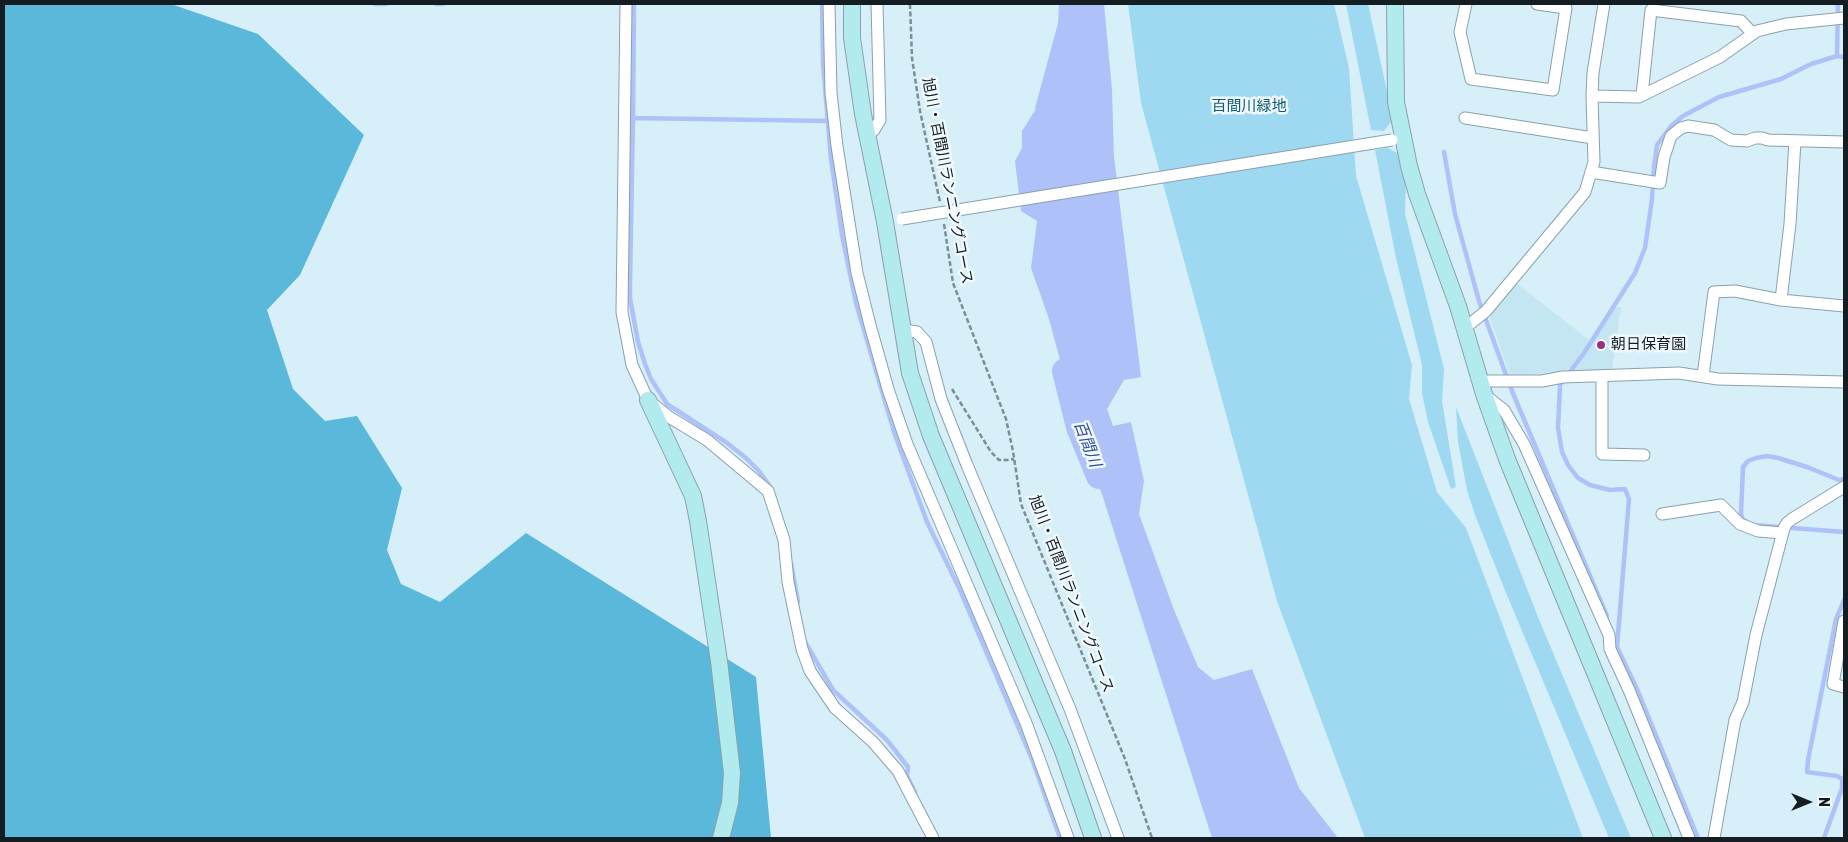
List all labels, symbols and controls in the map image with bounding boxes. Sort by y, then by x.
street label: 旭川・百間川ランニングコース [918,76,976,286]
park label: 百間川緑地 [1212,98,1286,116]
place label: 朝日保育園 [1611,336,1686,354]
marker: 朝日保育園 [1595,339,1607,351]
water label: 百間川 [1069,418,1105,470]
street label: 旭川・百間川ランニングコース [1025,493,1117,695]
north arrow [1783,777,1833,827]
text: N [1815,797,1832,807]

